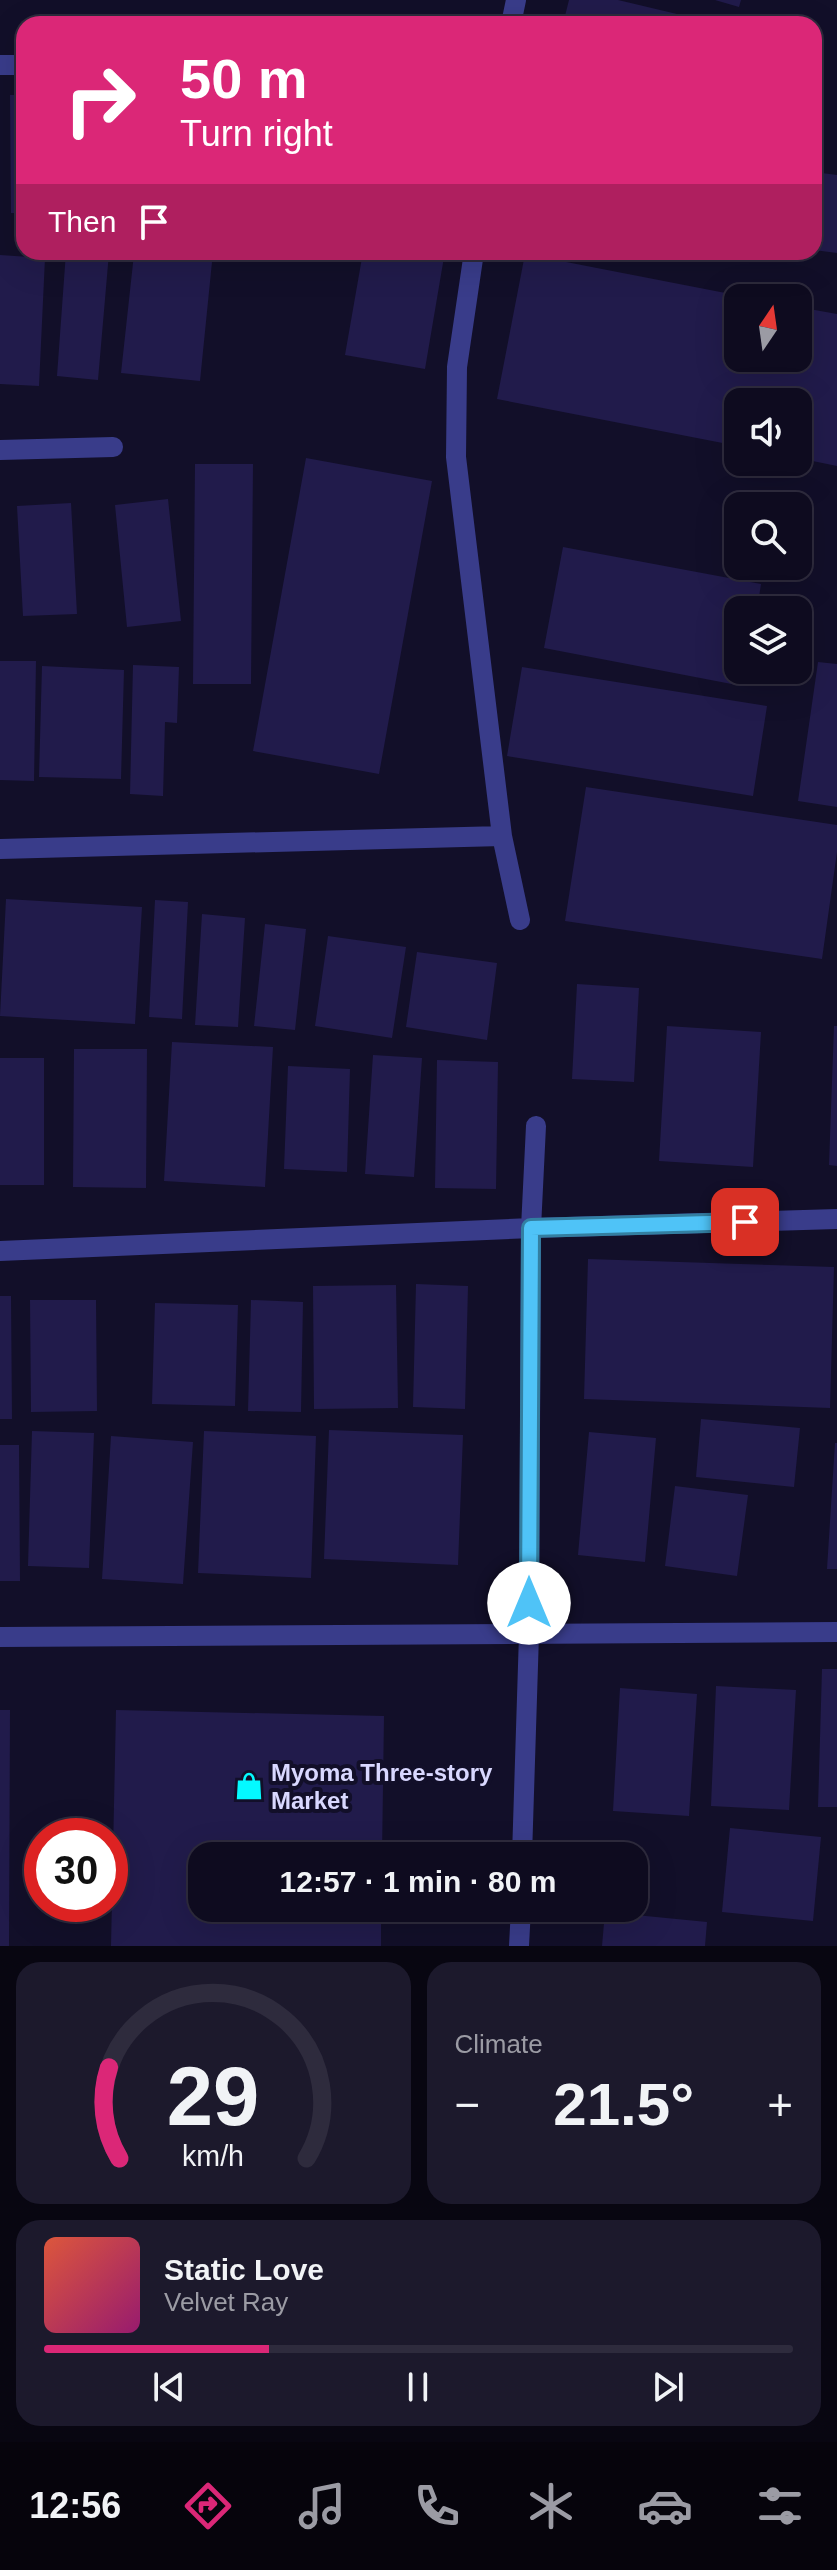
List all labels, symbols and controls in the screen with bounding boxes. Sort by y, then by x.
text: 50 m [180,47,308,110]
icon: right [48,48,152,152]
text: Turn right [180,113,333,154]
icon: arrive [132,200,176,244]
text: Then [48,205,116,238]
north arrow [724,284,812,372]
map controls [724,284,812,684]
button: sound [724,388,812,476]
button: search [724,492,812,580]
button: layers [724,596,812,684]
pin [711,1188,779,1256]
icon: arrive [723,1200,767,1244]
position arrow [487,1561,571,1645]
place label: Myoma Three-story Market [271,1759,493,1814]
shop icon: Myoma Three-story Market [234,1771,264,1801]
speed limit sign: 30 [24,1818,128,1922]
text: 12:57 · 1 min · 80 m [280,1865,556,1898]
text: Climate [455,2029,543,2059]
text: 29 [167,2050,260,2143]
text: 21.5° [553,2071,694,2138]
text: − [455,2080,480,2129]
text: + [767,2080,793,2129]
text: km/h [182,2140,244,2172]
text: Static Love [164,2253,324,2286]
text: Velvet Ray [164,2287,288,2317]
icon: previous [147,2365,191,2409]
icon: pause [396,2365,440,2409]
icon: next [646,2365,690,2409]
icon: directions [180,2478,236,2534]
icon: music [294,2478,350,2534]
icon: phone [409,2478,465,2534]
icon: climate [523,2478,579,2534]
icon: car [637,2478,693,2534]
icon: filters [752,2478,808,2534]
text: 12:56 [29,2485,121,2526]

